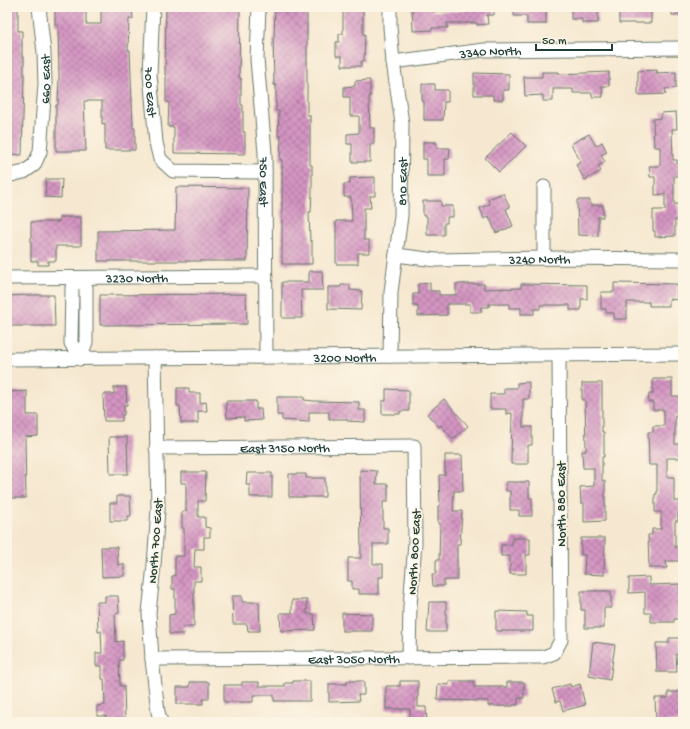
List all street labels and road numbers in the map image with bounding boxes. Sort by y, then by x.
street label: 3340 North [458,45,521,63]
street label: 660 East [39,53,55,104]
street label: 700 East [140,65,159,119]
street label: 750 East [255,156,270,208]
street label: 810 East [396,156,412,206]
street label: 3240 North [508,253,571,269]
street label: 3230 North [105,272,168,287]
street label: 3200 North [312,351,377,367]
street label: East 3150 North [240,442,330,457]
street label: North 880 East [555,460,570,547]
street label: North 700 East [146,496,167,584]
street label: North 800 East [406,507,425,595]
street label: East 3050 North [308,653,400,668]

